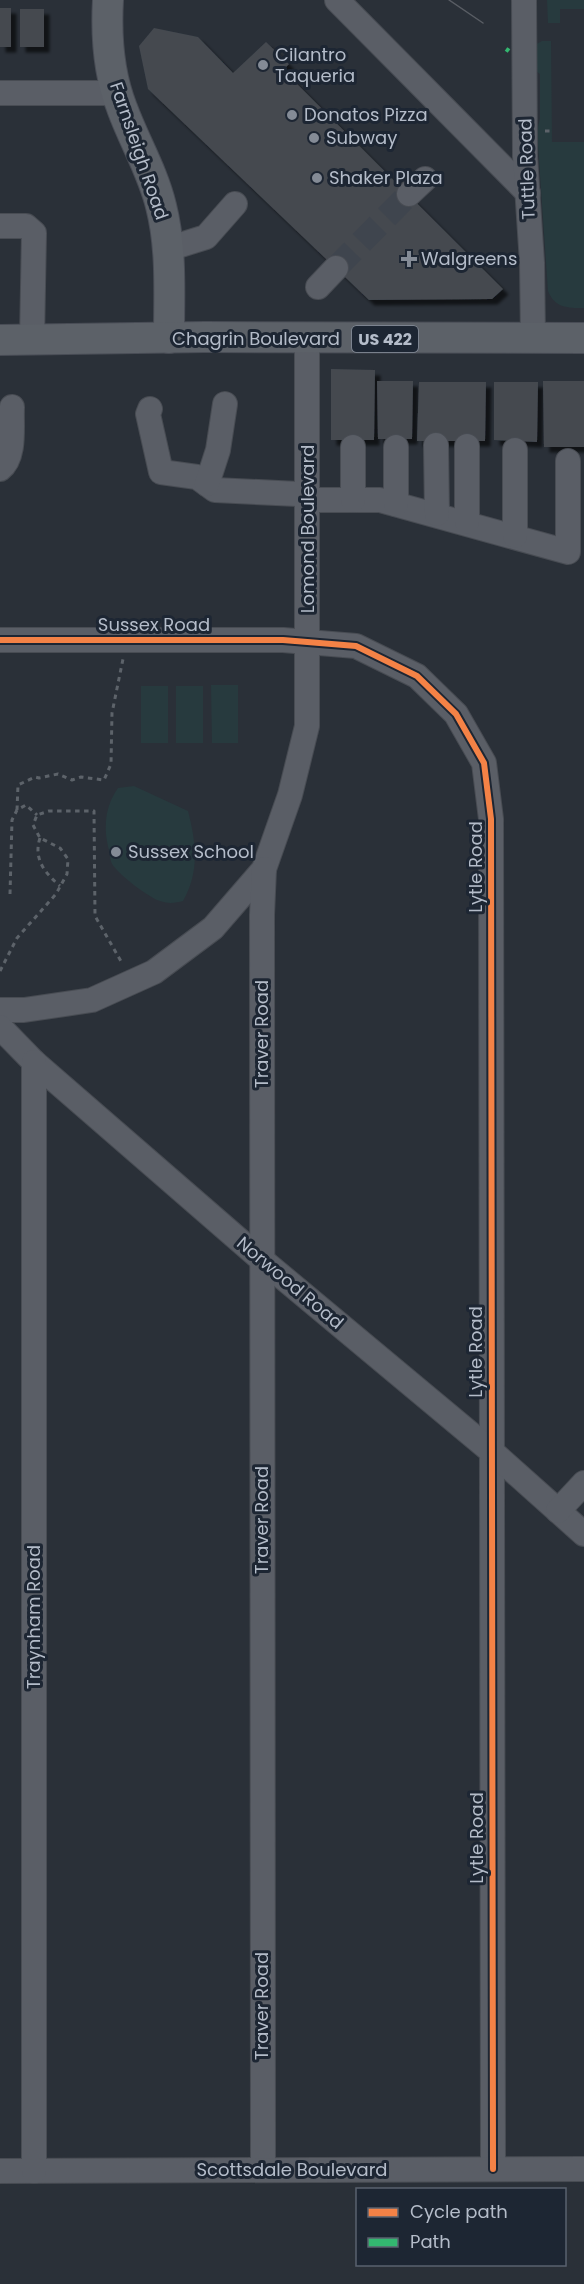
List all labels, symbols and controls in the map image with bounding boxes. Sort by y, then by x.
place label: Cilantro Taqueria [275,42,355,88]
marker: Cilantro Taqueria [256,58,270,72]
street label: Farnsleigh Road [104,79,175,223]
place label: Donatos Pizza [304,102,428,127]
marker: Donatos Pizza [285,108,299,122]
street label: Tuttle Road [512,118,541,220]
place label: Subway [326,125,397,150]
marker: Subway [307,131,321,145]
place label: Shaker Plaza [329,165,443,190]
marker: Shaker Plaza [310,171,324,185]
place label: Walgreens [421,246,517,271]
marker: Walgreens [402,252,416,266]
street label: Chagrin Boulevard [172,326,340,351]
road number: US 422 [352,326,418,352]
street label: Lomond Boulevard [295,445,320,613]
street label: Sussex Road [98,612,210,637]
street label: Lytle Road [463,821,488,913]
place label: Sussex School [128,839,254,864]
marker: Sussex School [109,845,123,859]
street label: Traver Road [249,980,274,1088]
street label: Norwood Road [232,1230,349,1335]
street label: Lytle Road [463,1306,488,1398]
street label: Traver Road [249,1466,274,1574]
street label: Traynham Road [21,1545,46,1689]
street label: Lytle Road [464,1792,489,1884]
street label: Traver Road [249,1952,274,2060]
street label: Scottsdale Boulevard [196,2157,388,2182]
legend [356,2188,566,2266]
text: Cycle path [410,2199,508,2224]
text: Path [410,2229,451,2254]

